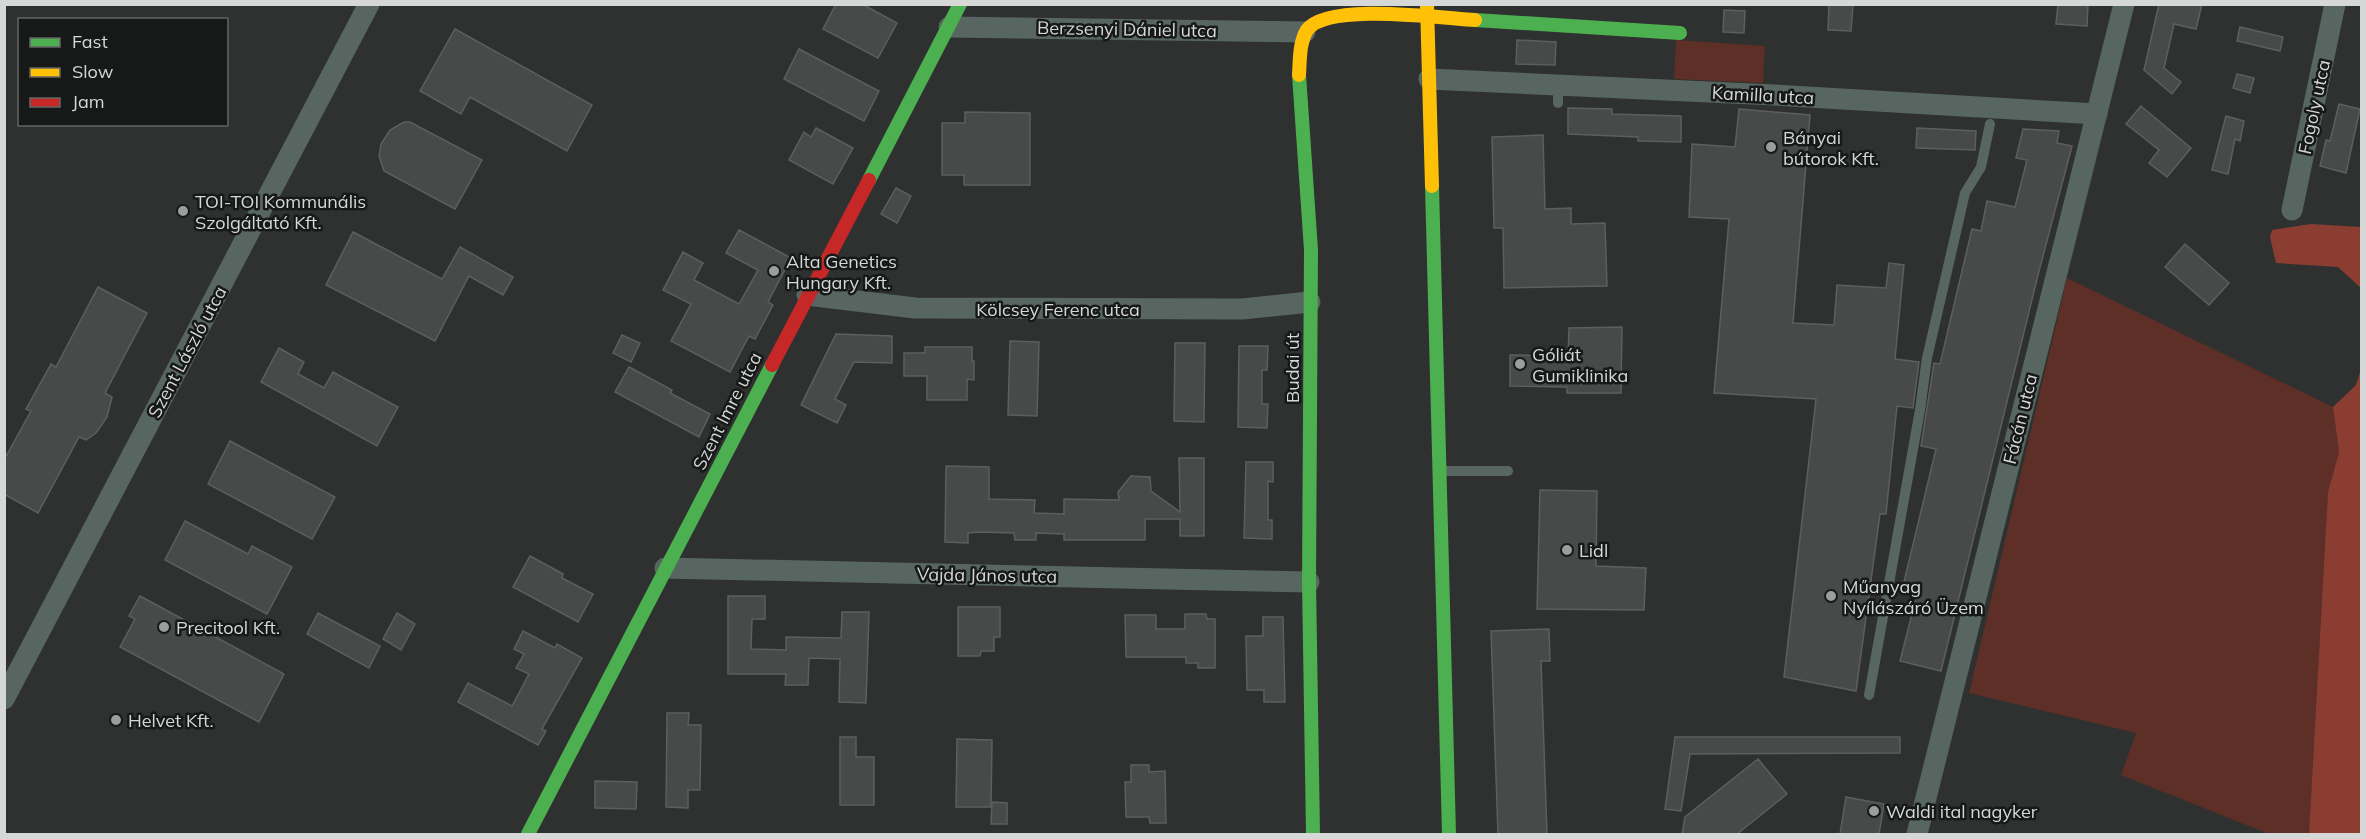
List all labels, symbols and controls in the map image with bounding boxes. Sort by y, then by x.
street label: Berzsenyi Dániel utca [1037,16,1217,42]
legend [18,18,228,126]
text: Fast [72,30,108,53]
street label: Fogoly utca [2293,58,2335,156]
text: Slow [72,60,114,83]
street label: Kamilla utca [1711,81,1815,109]
text: Jam [72,90,105,113]
place label: Bányai bútorok Kft. [1783,126,1879,170]
marker: Bányai bútorok Kft. [1764,140,1778,154]
place label: TOI-TOI Kommunális Szolgáltató Kft. [195,190,366,234]
marker: TOI-TOI Kommunális Szolgáltató Kft. [176,204,190,218]
place label: Alta Genetics Hungary Kft. [786,250,897,294]
marker: Alta Genetics Hungary Kft. [767,264,781,278]
street label: Szent László utca [143,282,231,422]
street label: Kölcsey Ferenc utca [976,298,1140,321]
street label: Budai út [1281,333,1304,403]
place label: Góliát Gumiklinika [1532,343,1628,387]
street label: Szent Imre utca [687,348,767,474]
marker: Góliát Gumiklinika [1513,357,1527,371]
street label: Fácán utca [1998,372,2042,466]
place label: Lidl [1579,539,1608,562]
marker: Lidl [1560,543,1574,557]
street label: Vajda János utca [917,562,1057,588]
place label: Műanyag Nyílászáró Üzem [1843,575,1984,619]
marker: Műanyag Nyílászáró Üzem [1824,589,1838,603]
place label: Precitool Kft. [176,616,280,639]
marker: Precitool Kft. [157,620,171,634]
place label: Helvet Kft. [128,709,214,732]
marker: Helvet Kft. [109,713,123,727]
place label: Waldi ital nagyker [1886,800,2038,823]
marker: Waldi ital nagyker [1867,804,1881,818]

